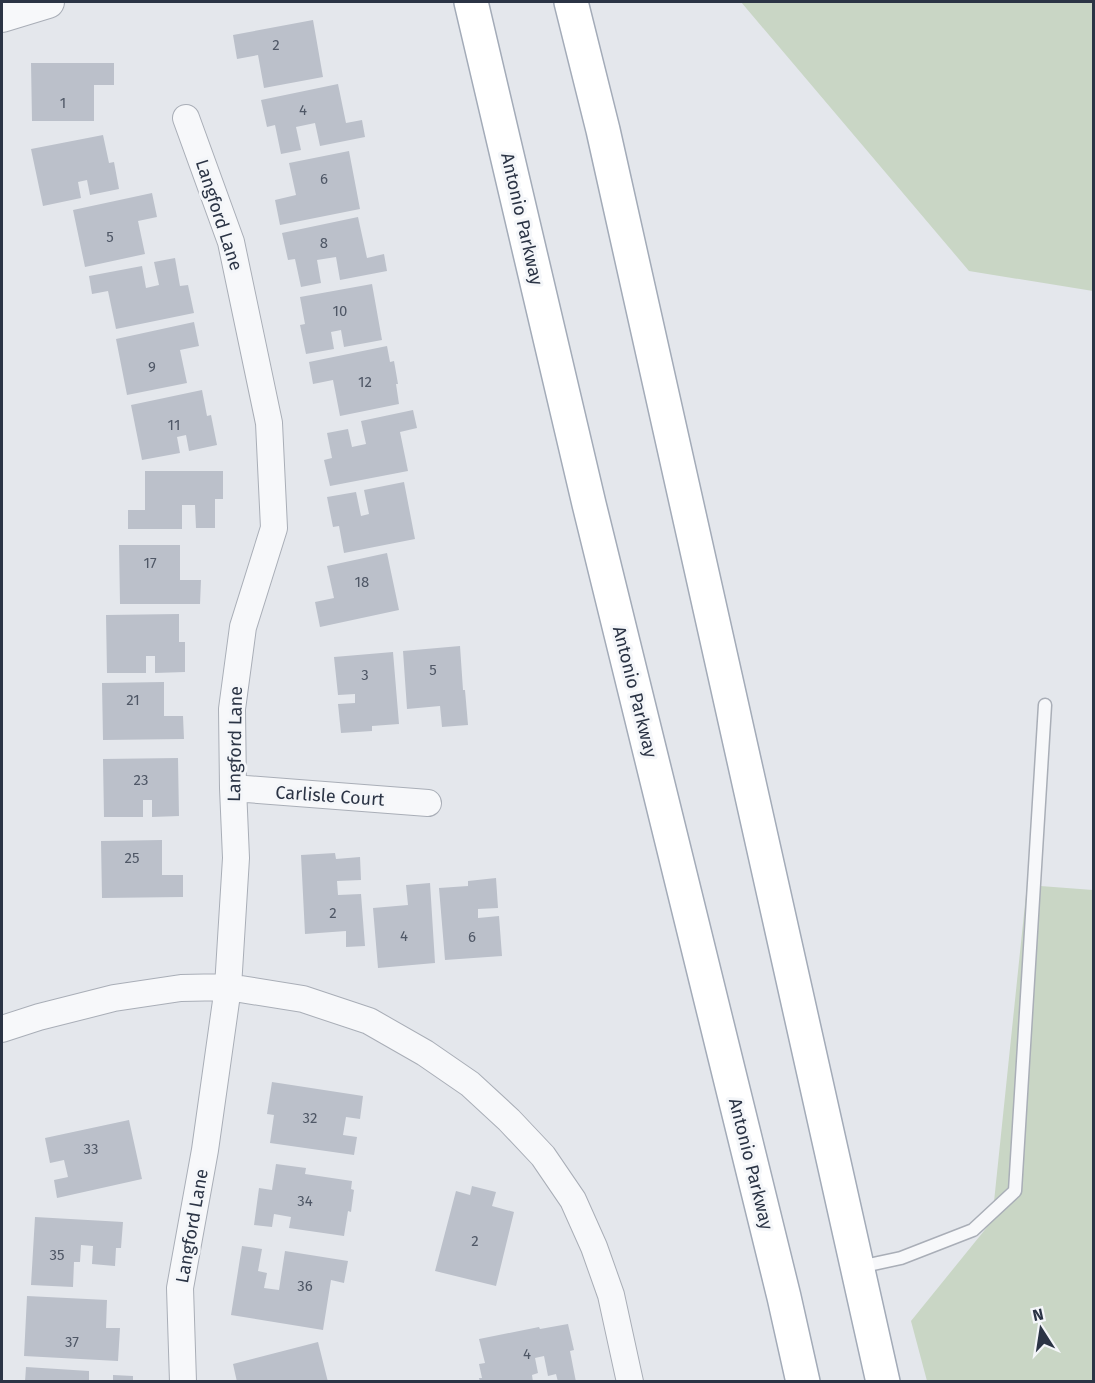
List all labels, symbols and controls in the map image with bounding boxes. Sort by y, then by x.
house number: 2 [272,36,280,54]
house number: 1 [60,94,66,112]
house number: 4 [299,101,307,119]
street label: Antonio Parkway [496,151,548,287]
street label: Langford Lane [191,157,247,273]
house number: 6 [320,170,328,188]
house number: 5 [106,228,114,246]
house number: 8 [320,234,328,252]
house number: 10 [333,302,347,320]
house number: 9 [148,358,156,376]
house number: 12 [358,373,372,391]
house number: 11 [168,416,180,434]
house number: 17 [143,554,157,572]
house number: 18 [355,573,369,591]
street label: Antonio Parkway [608,624,662,760]
house number: 5 [429,661,437,679]
house number: 3 [361,666,369,684]
street label: Langford Lane [223,686,247,802]
house number: 21 [126,691,140,709]
house number: 23 [134,771,148,789]
street label: Carlisle Court [275,781,386,811]
house number: 25 [125,849,139,867]
house number: 2 [329,904,337,922]
house number: 4 [400,927,408,945]
house number: 6 [468,928,476,946]
street label: Antonio Parkway [724,1096,778,1232]
house number: 32 [303,1109,317,1127]
house number: 33 [84,1140,98,1158]
street label: Langford Lane [171,1167,213,1285]
house number: 34 [297,1192,313,1210]
house number: 2 [471,1232,479,1250]
house number: 35 [49,1246,65,1264]
house number: 36 [297,1277,313,1295]
north arrow [1011,1299,1071,1359]
text: N [1031,1304,1045,1325]
house number: 37 [65,1333,79,1351]
house number: 4 [523,1345,531,1363]

